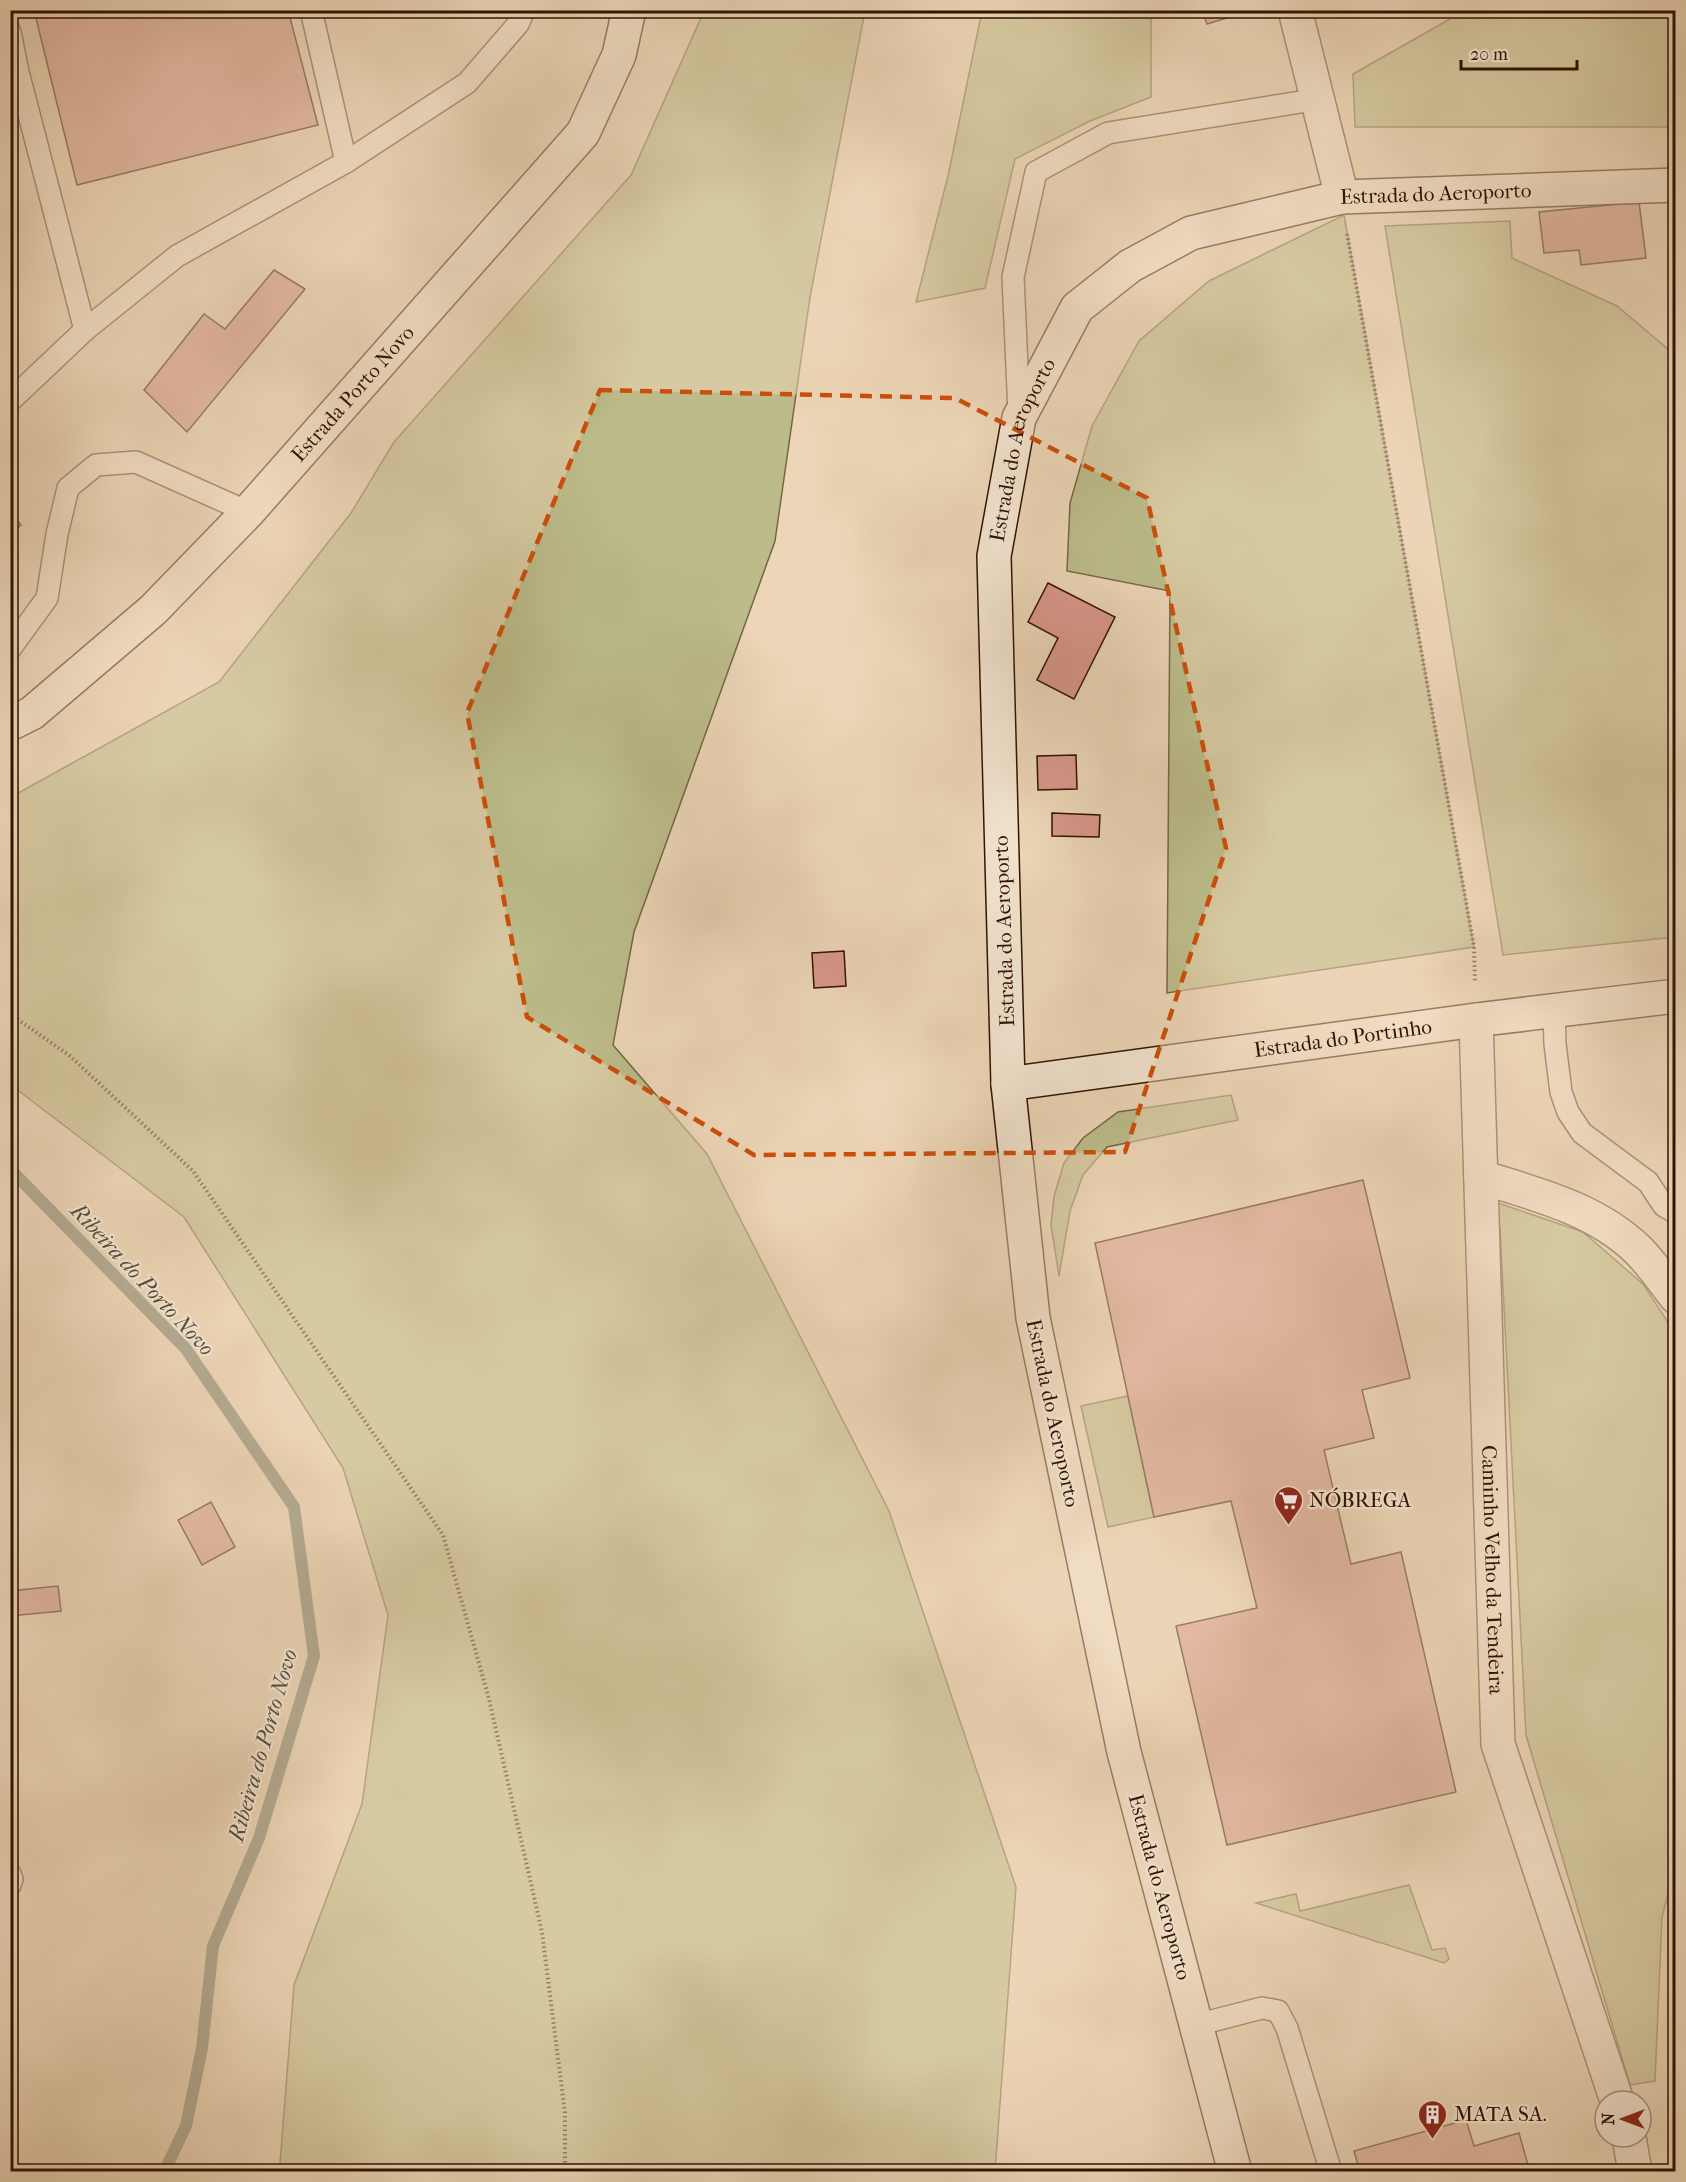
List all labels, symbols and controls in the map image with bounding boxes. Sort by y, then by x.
scale bar [1461,33,1576,71]
text: 20 m [1470,44,1508,65]
street label: Estrada do Aeroporto [1340,178,1532,209]
street label: Estrada Porto Novo [286,321,419,467]
street label: Estrada do Aeroporto [985,354,1060,544]
street label: Estrada do Aeroporto [989,835,1019,1027]
street label: Estrada do Portinho [1253,1014,1433,1062]
water label: Ribeira do Porto Novo [64,1197,220,1361]
street label: Estrada do Aeroporto [1021,1317,1085,1509]
street label: Caminho Velho da Tendeira [1477,1445,1508,1695]
supermarket icon: NÓBREGA [1272,1484,1304,1526]
place label: NÓBREGA [1309,1487,1412,1512]
water label: Ribeira do Porto Novo [223,1646,303,1846]
street label: Estrada do Aeroporto [1124,1791,1196,1983]
north arrow [1593,2089,1653,2149]
building icon: MATA SA. [1417,2098,1449,2140]
place label: MATA SA. [1454,2102,1547,2126]
text: N [1599,2112,1618,2125]

